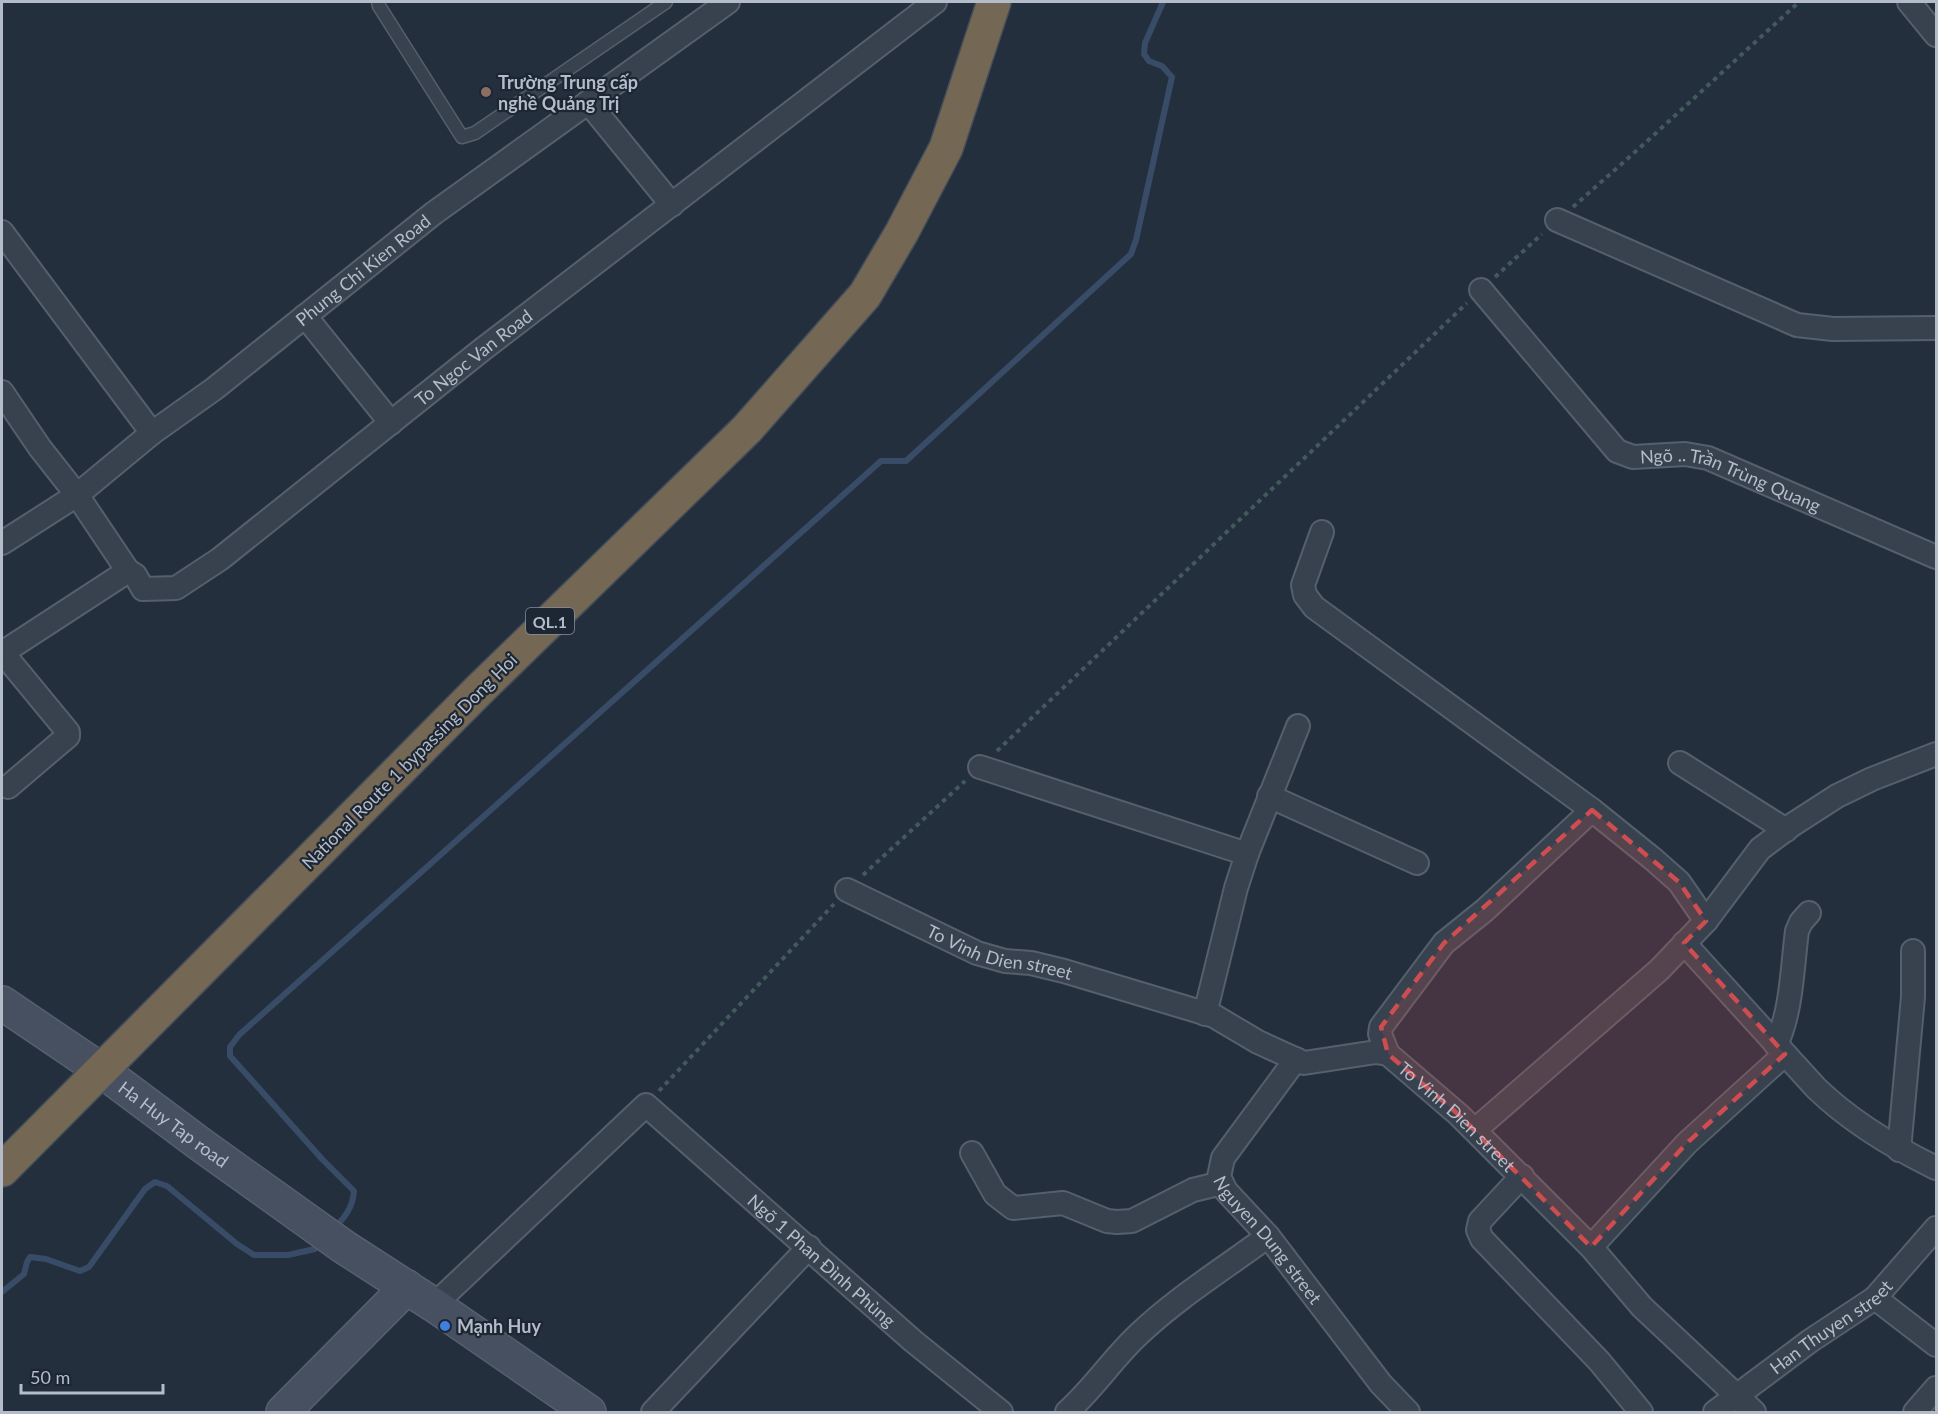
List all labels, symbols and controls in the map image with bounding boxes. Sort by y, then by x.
place label: Trường Trung cấp nghề Quảng Trị [498,71,638,114]
marker: Trường Trung cấp nghề Quảng Trị [479,85,493,99]
street label: Phung Chi Kien Road [291,209,435,330]
street label: To Ngoc Van Road [410,304,536,410]
street label: Ngõ .. Trần Trùng Quang [1639,443,1824,517]
road number: QL.1 [526,608,574,634]
street label: National Route 1 bypassing Dong Hoi [297,649,521,873]
street label: To Vinh Dien street [923,919,1076,984]
street label: To Vinh Dien street [1394,1057,1520,1176]
street label: Ha Huy Tap road [114,1076,233,1172]
street label: Nguyen Dung street [1209,1172,1327,1308]
street label: Ngõ 1 Phan Đình Phùng [743,1189,900,1331]
street label: Han Thuyen street [1765,1275,1897,1378]
place label: Mạnh Huy [457,1315,541,1337]
marker: Mạnh Huy [438,1319,452,1333]
scale bar [21,1357,164,1395]
text: 50 m [30,1366,70,1388]

